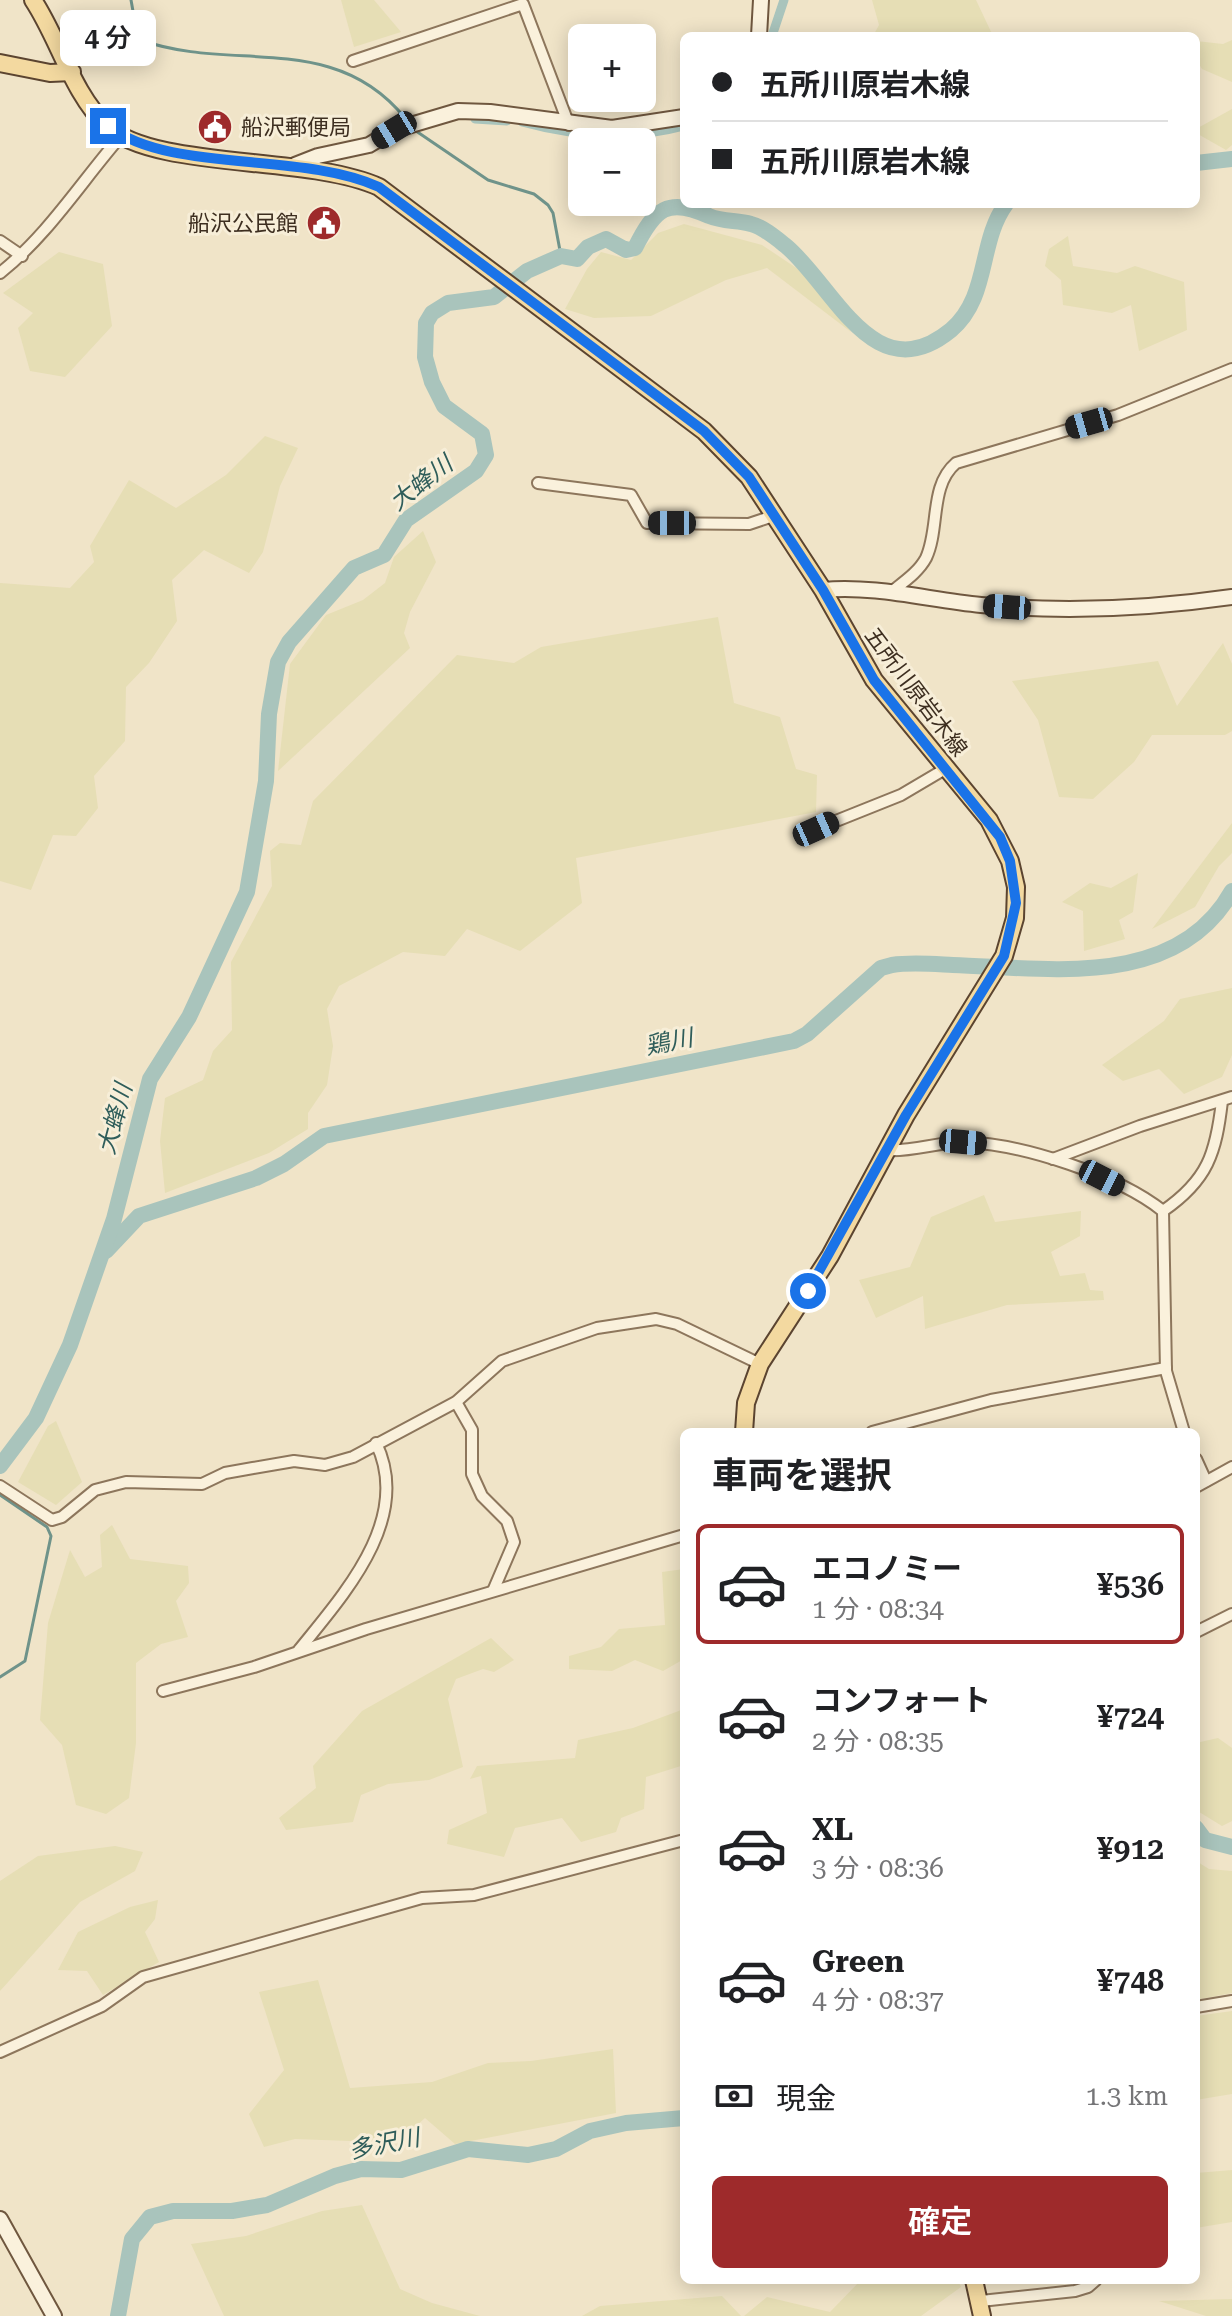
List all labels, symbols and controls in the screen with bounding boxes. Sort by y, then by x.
callout: 4 分 [60,10,156,66]
text: 4 分 [84,23,132,53]
map controls [568,24,656,216]
button: + [568,24,656,112]
text: 五所川原岩木線 [760,67,970,102]
car [367,107,421,153]
route end [90,108,126,144]
public building icon: 船沢郵便局 [196,108,234,146]
place label: 船沢郵便局 [241,115,351,140]
button: − [568,128,656,216]
text: 五所川原岩木線 [760,144,970,179]
public building icon: 船沢公民館 [305,204,343,242]
place label: 船沢公民館 [188,211,298,236]
car [1063,405,1115,441]
water label: 大蜂川 [384,448,460,516]
car [648,511,696,535]
car [982,593,1032,621]
street label: 五所川原岩木線 [860,623,972,761]
car [789,808,843,850]
water label: 鶏川 [643,1023,698,1060]
water label: 大蜂川 [92,1078,139,1157]
car [938,1128,988,1156]
car [1075,1156,1129,1200]
route start [790,1273,826,1309]
text: 車両を選択 [712,1455,892,1497]
icon: car [716,1548,788,1620]
text: エコノミー [812,1551,962,1586]
text: ¥536 [1097,1567,1164,1602]
text: 1 分 · 08:34 [812,1594,944,1624]
icon: car [716,1680,788,1752]
text: コンフォート [812,1683,991,1718]
text: ¥724 [1097,1699,1164,1734]
text: 2 分 · 08:35 [812,1726,944,1756]
icon: car [716,1812,788,1884]
text: XL [812,1812,853,1847]
text: ¥912 [1097,1831,1164,1866]
text: 3 分 · 08:36 [812,1853,944,1883]
icon: car [716,1944,788,2016]
text: Green [812,1944,904,1979]
text: ¥748 [1097,1963,1164,1998]
text: 4 分 · 08:37 [812,1985,944,2015]
icon: cash [712,2074,756,2118]
text: 現金 [776,2081,836,2116]
text: 1.3 km [1085,2081,1168,2111]
water label: 多沢川 [346,2123,425,2165]
button: 確定 [712,2176,1168,2268]

